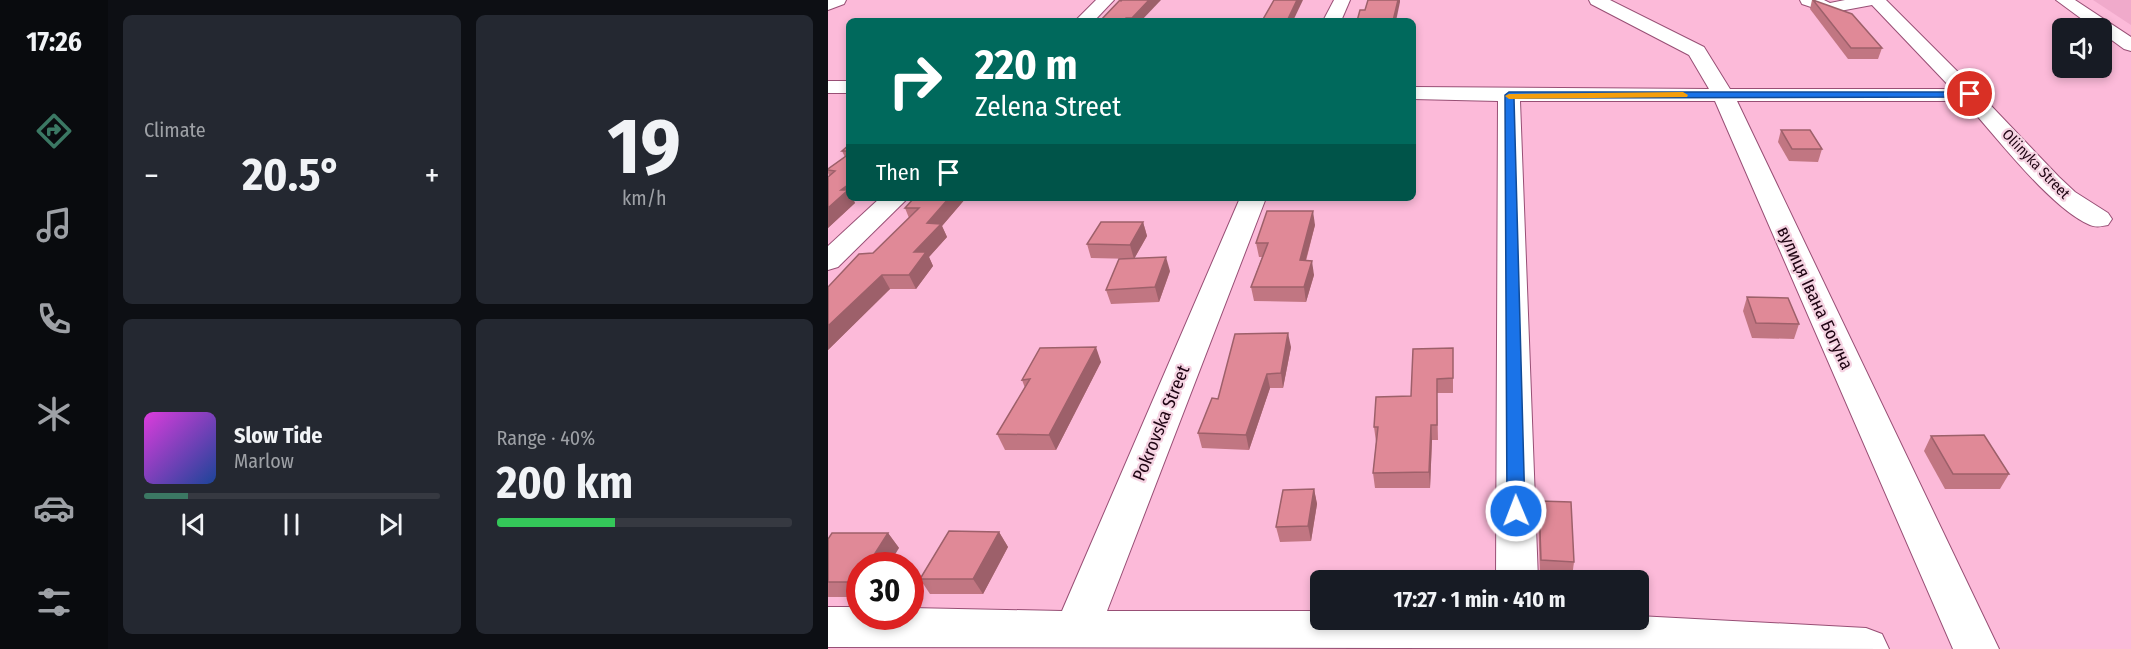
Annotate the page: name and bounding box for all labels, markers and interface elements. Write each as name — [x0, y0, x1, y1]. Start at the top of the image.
map controls — [2052, 18, 2112, 78]
button: sound — [2052, 18, 2112, 78]
text: 17:26 — [26, 26, 82, 58]
text: 220 m — [975, 40, 1078, 90]
icon: right — [876, 42, 954, 120]
pin — [1944, 68, 1995, 119]
icon: arrive — [1953, 77, 1986, 110]
text: Zelena Street — [975, 91, 1121, 123]
text: 19 — [608, 100, 681, 194]
icon: directions — [33, 110, 75, 152]
text: Climate — [144, 118, 206, 142]
street label: Oliinyka Street — [1998, 125, 2074, 203]
text: 20.5° — [242, 148, 341, 202]
text: − — [144, 156, 159, 196]
text: + — [424, 156, 439, 196]
icon: arrive — [932, 156, 965, 189]
text: Then — [876, 159, 920, 186]
text: km/h — [622, 186, 667, 210]
icon: music — [33, 204, 75, 246]
street label: вулиця Івана Богуна — [1772, 223, 1858, 373]
icon: phone — [33, 298, 75, 340]
street label: Pokrovska Street — [1128, 362, 1194, 484]
icon: climate — [33, 393, 75, 435]
text: Slow Tide — [234, 422, 322, 449]
text: Range · 40% — [497, 426, 595, 450]
text: Marlow — [234, 449, 294, 473]
text: 200 km — [497, 456, 633, 510]
position arrow — [1484, 479, 1548, 543]
icon: car — [33, 487, 75, 529]
icon: previous — [177, 508, 210, 541]
icon: pause — [275, 508, 308, 541]
icon: next — [374, 508, 407, 541]
speed limit sign: 30 — [846, 552, 924, 630]
icon: filters — [33, 581, 75, 623]
text: 17:27 · 1 min · 410 m — [1394, 586, 1565, 613]

